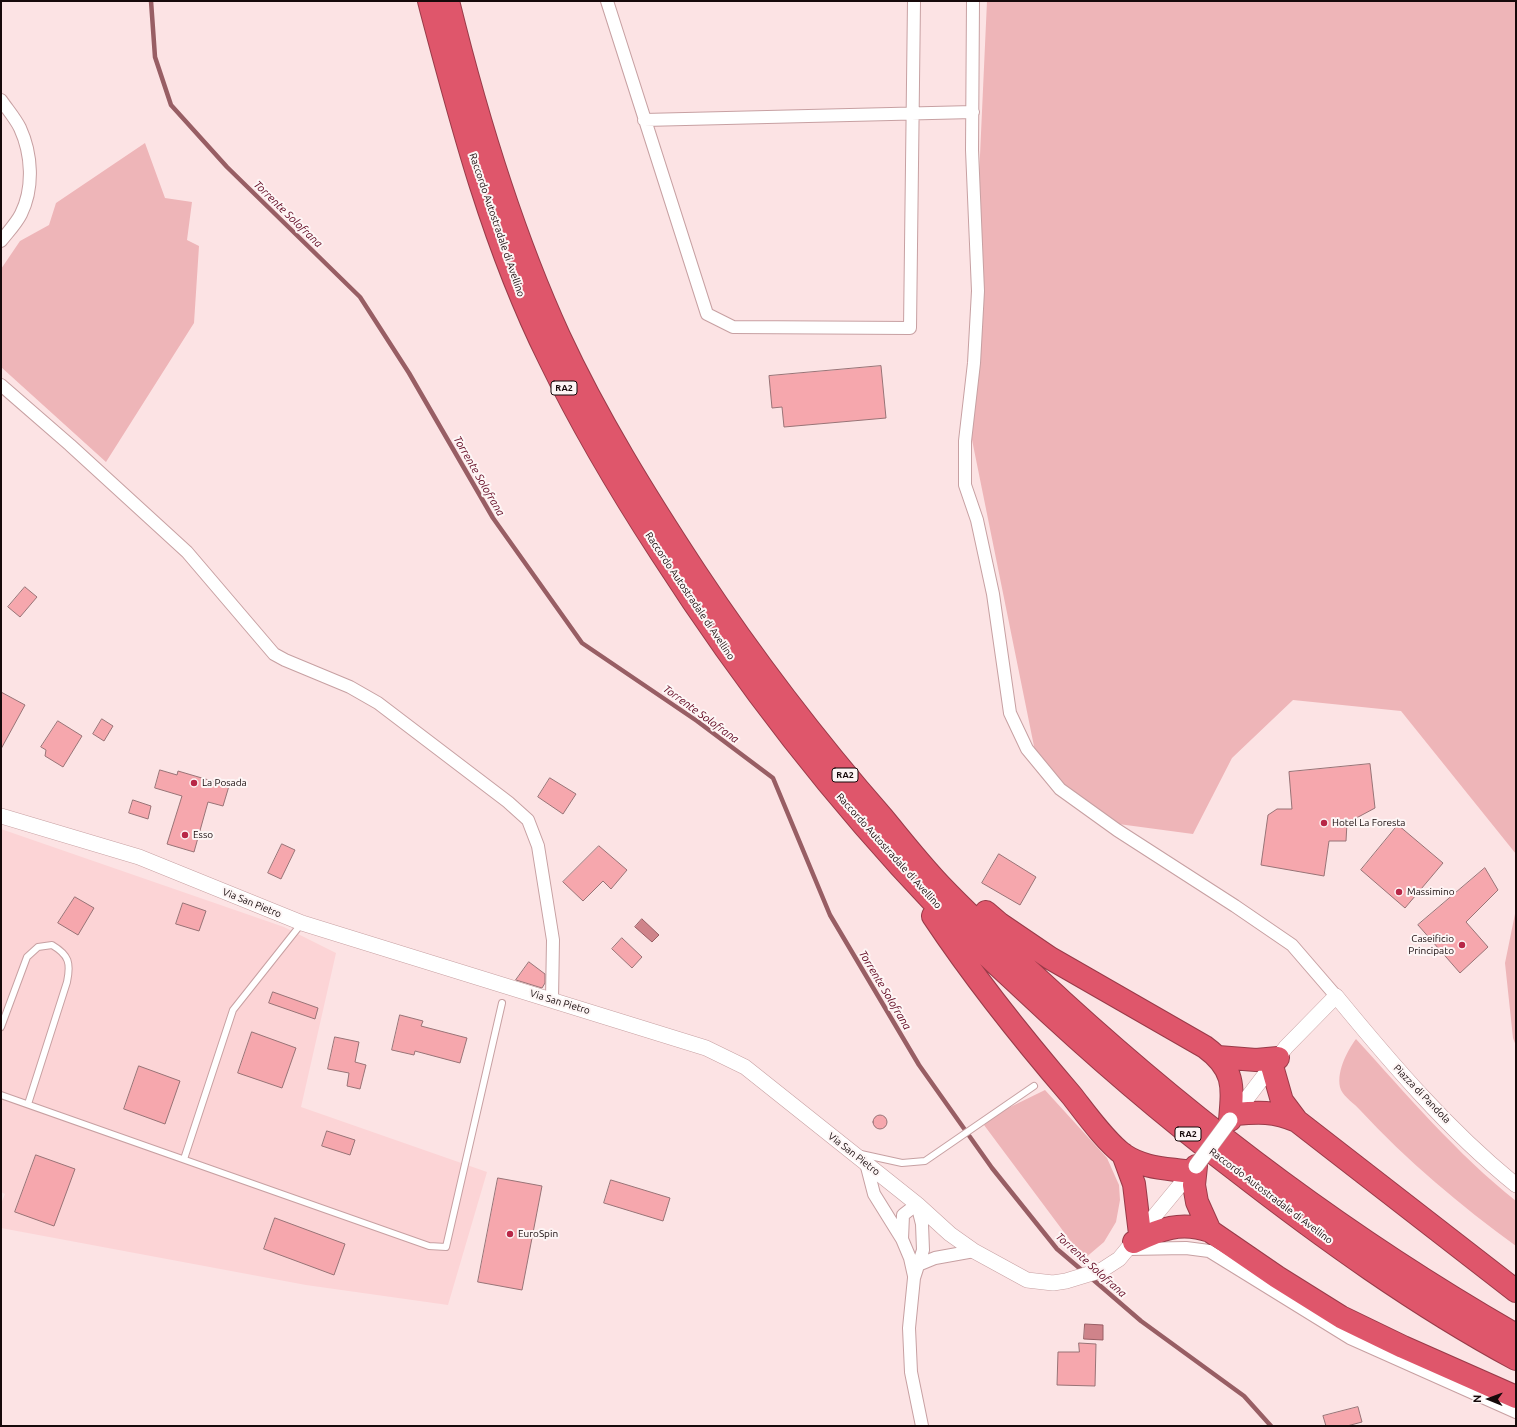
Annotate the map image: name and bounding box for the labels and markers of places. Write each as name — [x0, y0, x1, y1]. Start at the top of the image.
place label: La Posada — [202, 777, 247, 789]
marker: La Posada — [189, 778, 199, 788]
place label: Hotel La Foresta — [1332, 817, 1405, 829]
marker: Hotel La Foresta — [1319, 818, 1329, 828]
place label: Esso — [193, 829, 213, 841]
marker: Esso — [180, 830, 190, 840]
place label: Massimino — [1407, 886, 1455, 898]
marker: Massimino — [1394, 887, 1404, 897]
place label: Caseificio Principato — [1408, 933, 1454, 956]
marker: Caseificio Principato — [1457, 940, 1467, 950]
place label: EuroSpin — [518, 1228, 558, 1240]
marker: EuroSpin — [505, 1229, 515, 1239]

